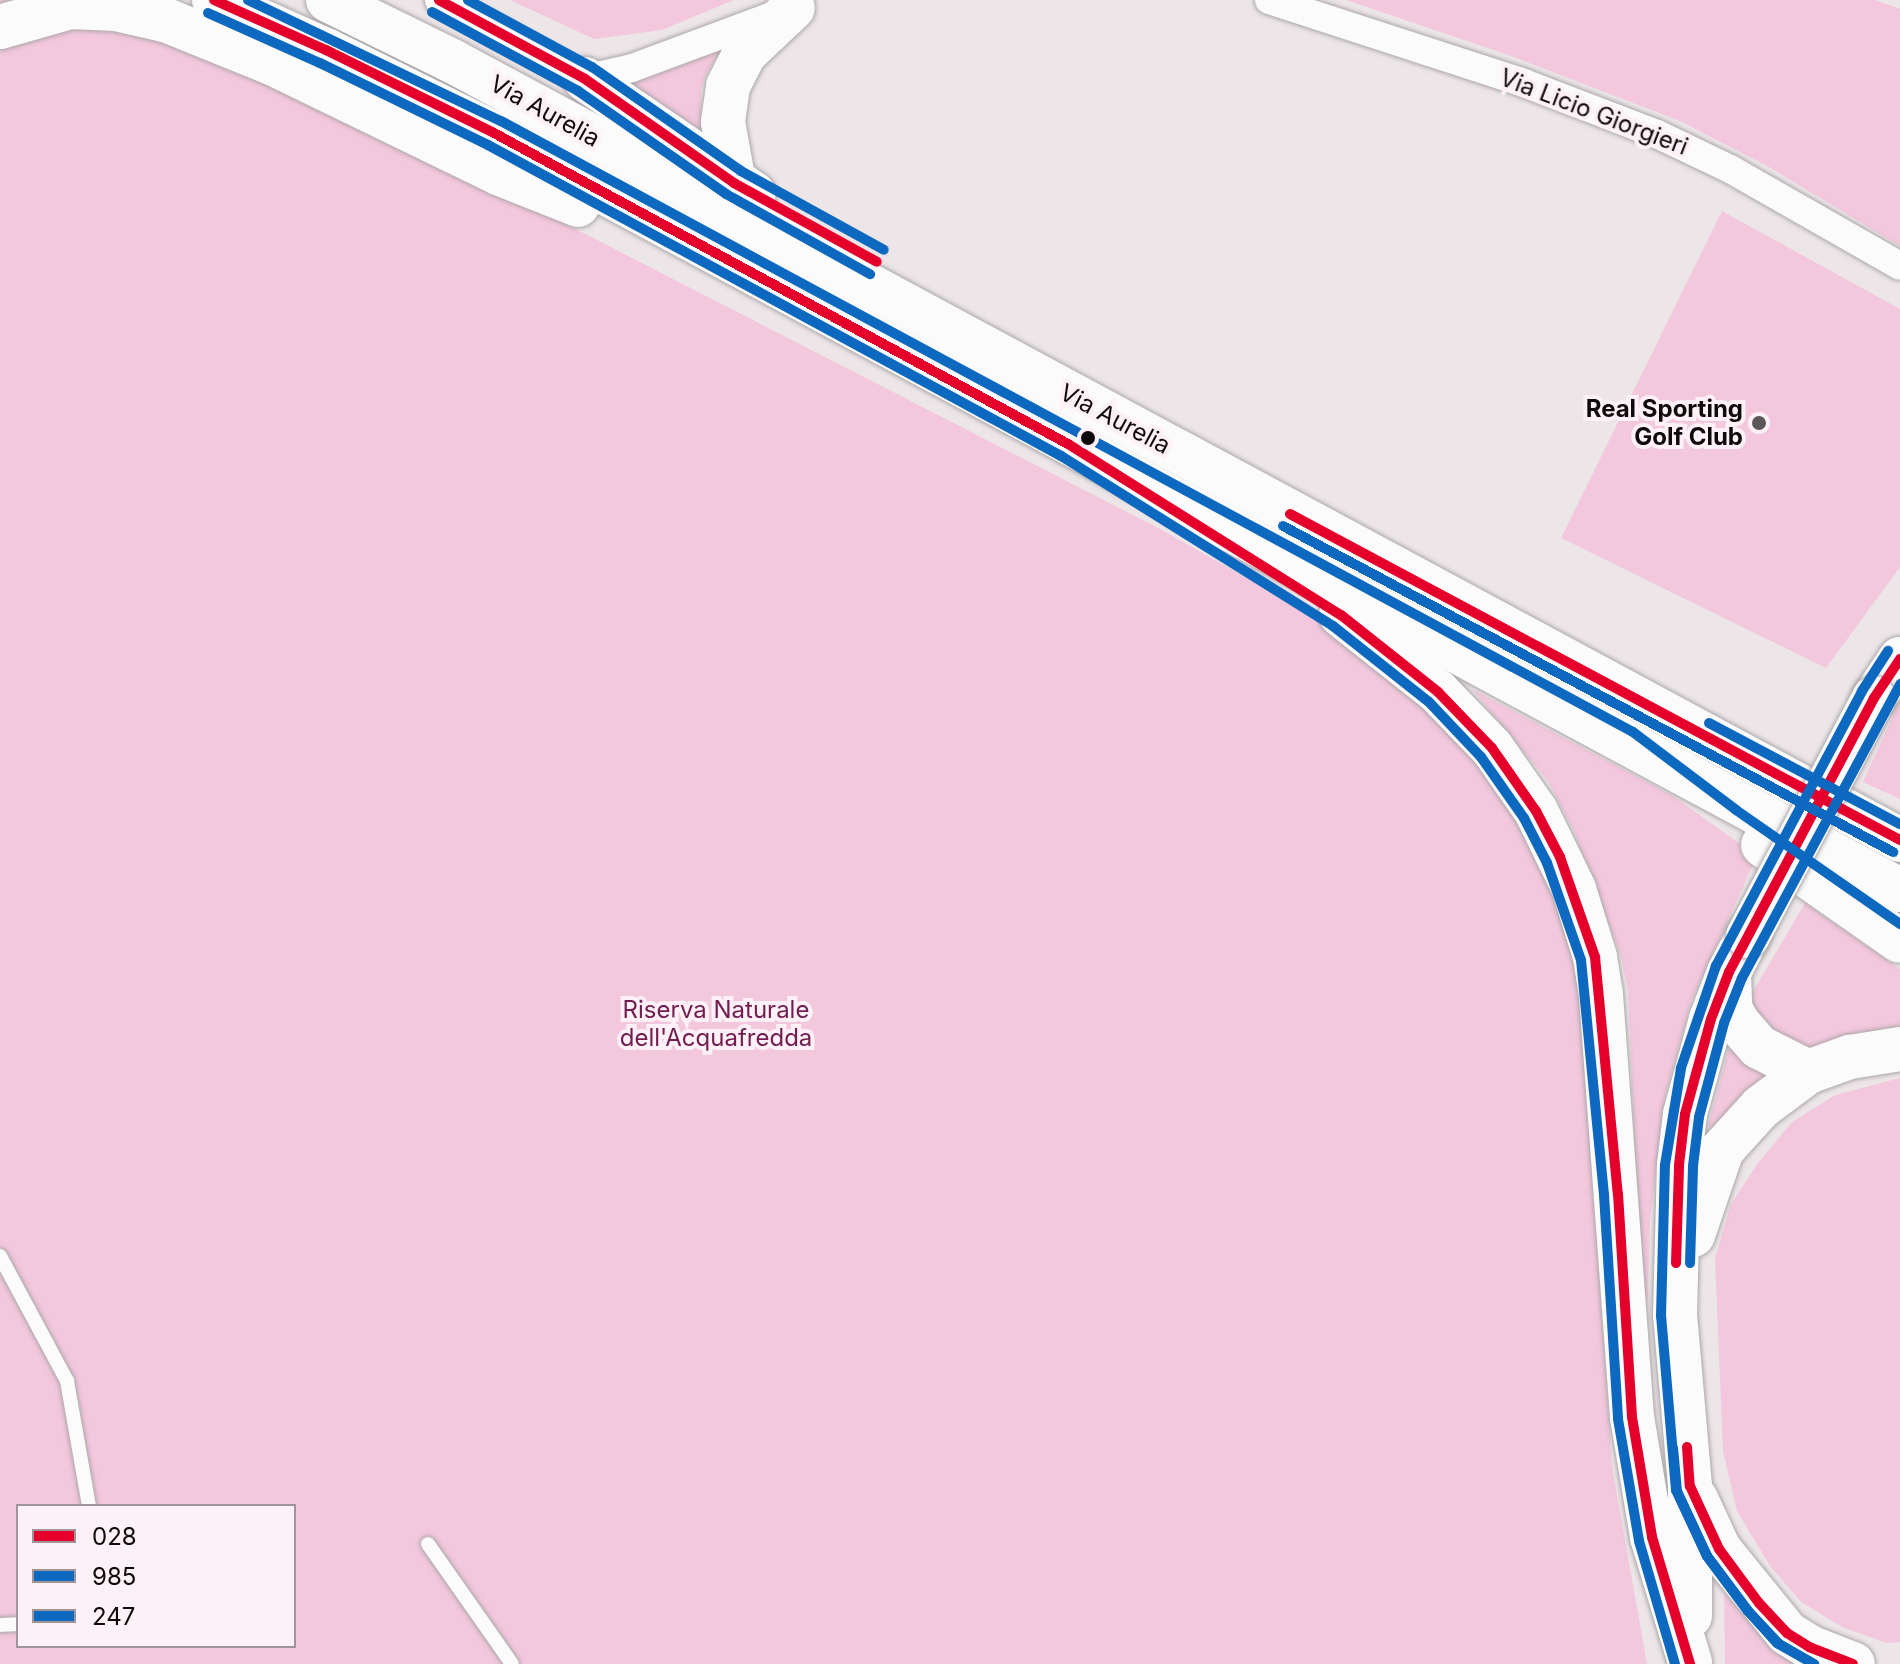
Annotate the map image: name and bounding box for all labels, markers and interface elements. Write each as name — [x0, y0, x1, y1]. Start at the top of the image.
street label: Via Licio Giorgieri — [1496, 63, 1692, 161]
street label: Via Aurelia — [485, 69, 605, 153]
street label: Via Aurelia — [1055, 378, 1175, 460]
place label: Real Sporting Golf Club — [1586, 395, 1743, 451]
marker: Real Sporting Golf Club — [1750, 414, 1768, 432]
unlabelled marker — [1080, 430, 1096, 446]
park label: Riserva Naturale dell'Acquafredda — [620, 996, 812, 1052]
legend — [16, 1504, 296, 1648]
text: 028 — [92, 1522, 137, 1551]
text: 985 — [92, 1562, 136, 1591]
text: 247 — [92, 1602, 135, 1631]

